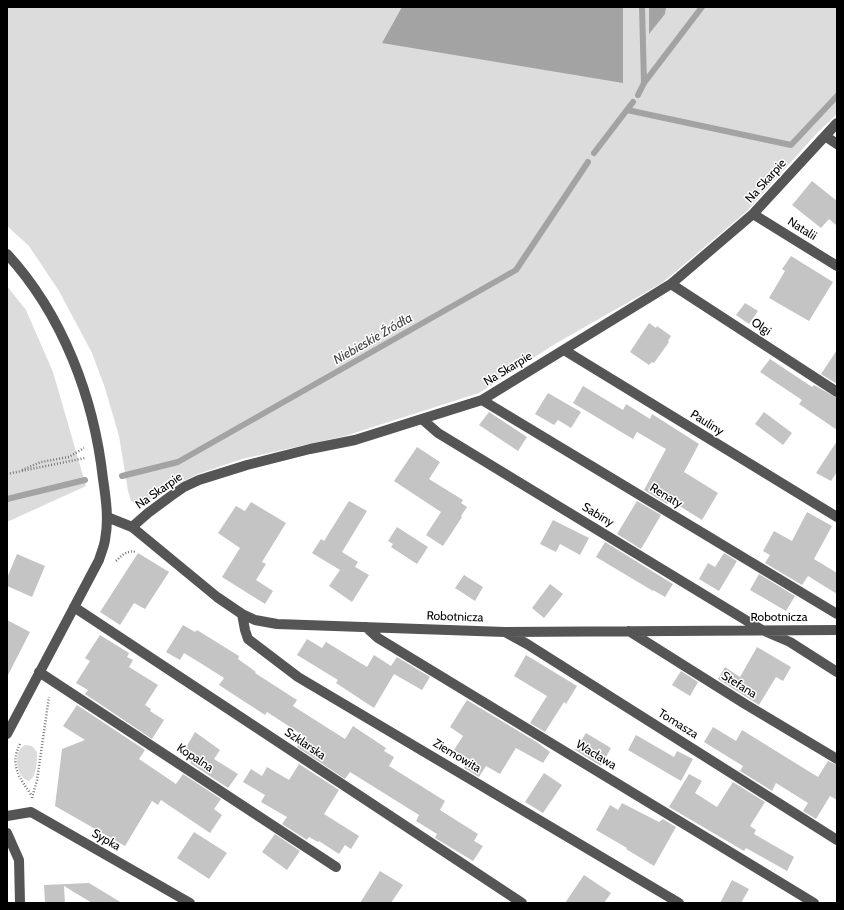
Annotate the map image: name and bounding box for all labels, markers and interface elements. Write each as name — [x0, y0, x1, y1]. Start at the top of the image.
street label: Na Skarpie — [743, 156, 789, 206]
street label: Natalii — [785, 214, 819, 244]
water label: Niebieskie Źródła — [331, 310, 415, 368]
street label: Olgi — [748, 315, 774, 339]
street label: Na Skarpie — [481, 349, 535, 389]
street label: Pauliny — [688, 407, 726, 439]
street label: Na Skarpie — [133, 470, 185, 512]
street label: Renaty — [647, 481, 685, 511]
street label: Sabiny — [579, 500, 617, 530]
street label: Robotnicza — [426, 609, 484, 625]
street label: Robotnicza — [751, 610, 807, 624]
street label: Stefana — [719, 669, 759, 701]
street label: Tomasza — [655, 706, 701, 742]
street label: Szklarska — [282, 725, 328, 763]
street label: Ziemowita — [430, 736, 484, 776]
street label: Wacława — [573, 737, 619, 773]
street label: Kopalna — [174, 741, 216, 775]
street label: Sypka — [89, 826, 123, 854]

